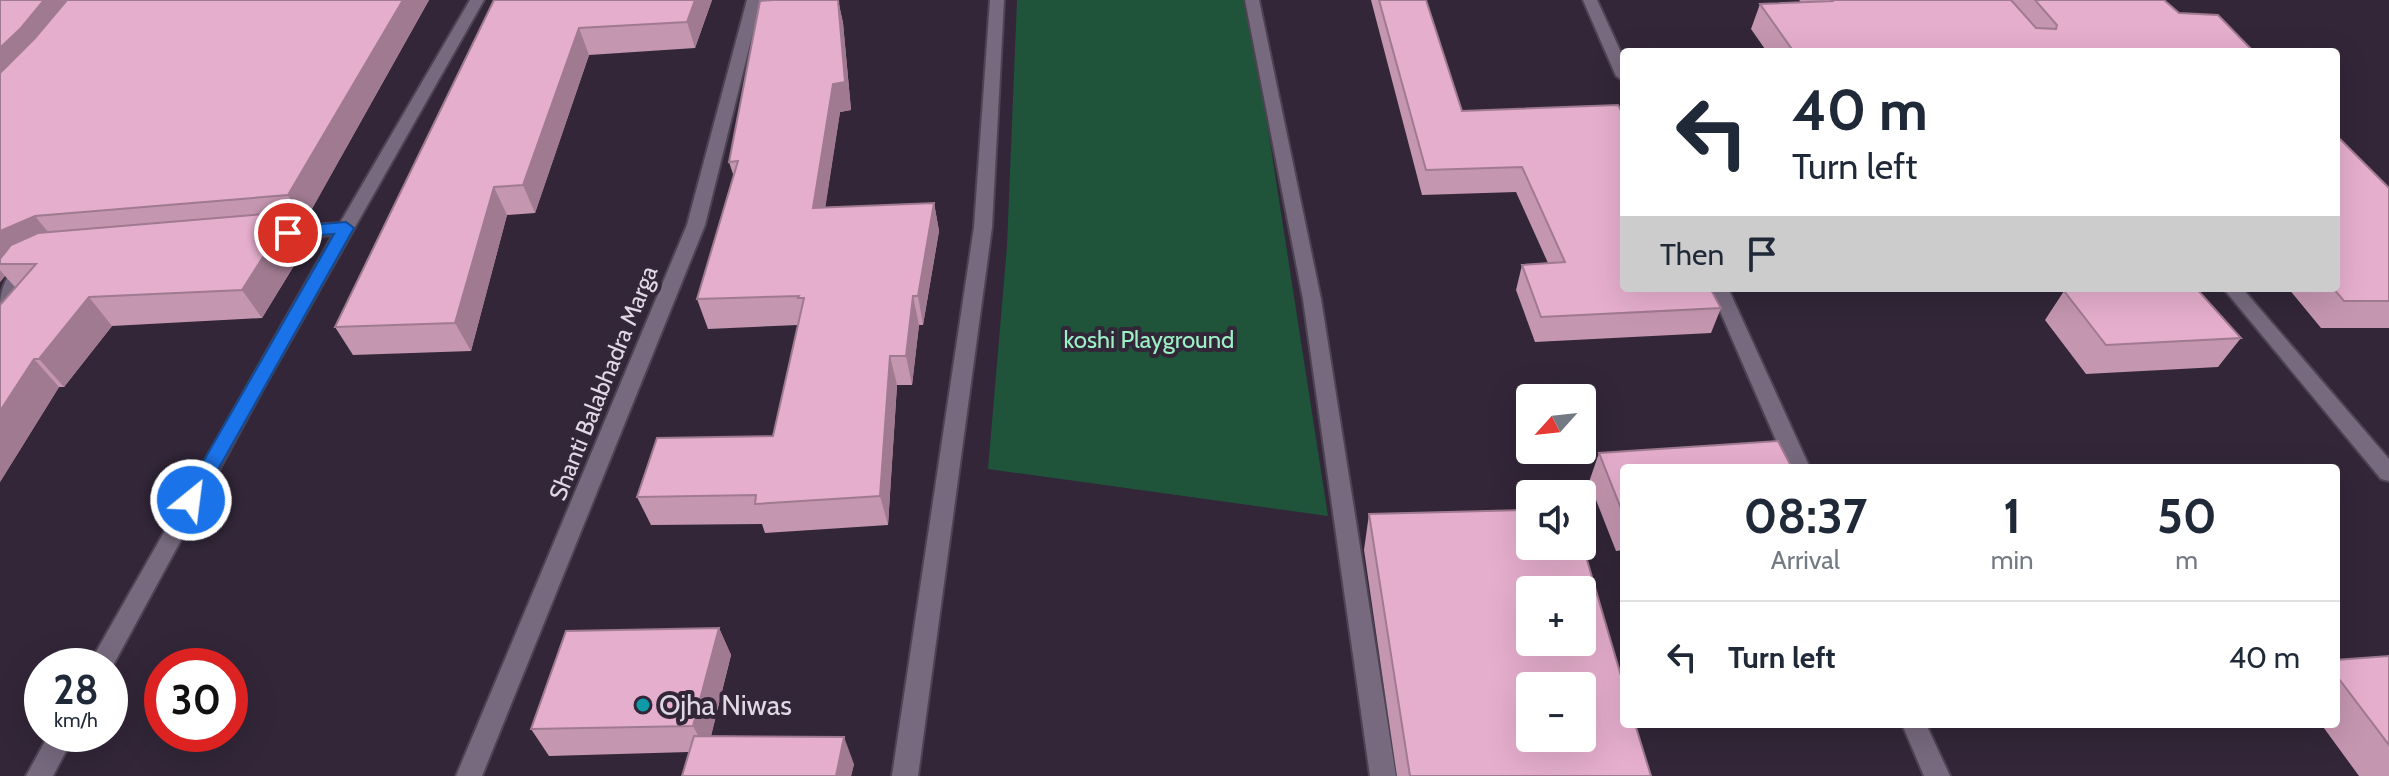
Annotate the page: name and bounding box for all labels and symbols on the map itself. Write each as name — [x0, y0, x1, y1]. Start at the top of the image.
pin — [254, 199, 322, 267]
street label: Shanti Balabhadra Marga — [543, 261, 664, 505]
park label: koshi Playground — [1064, 325, 1234, 354]
north arrow — [1516, 384, 1596, 464]
position arrow — [149, 458, 233, 542]
speed limit sign: 30 — [144, 648, 248, 752]
place label: Ojha Niwas — [659, 688, 792, 722]
marker: Ojha Niwas — [634, 696, 652, 714]

